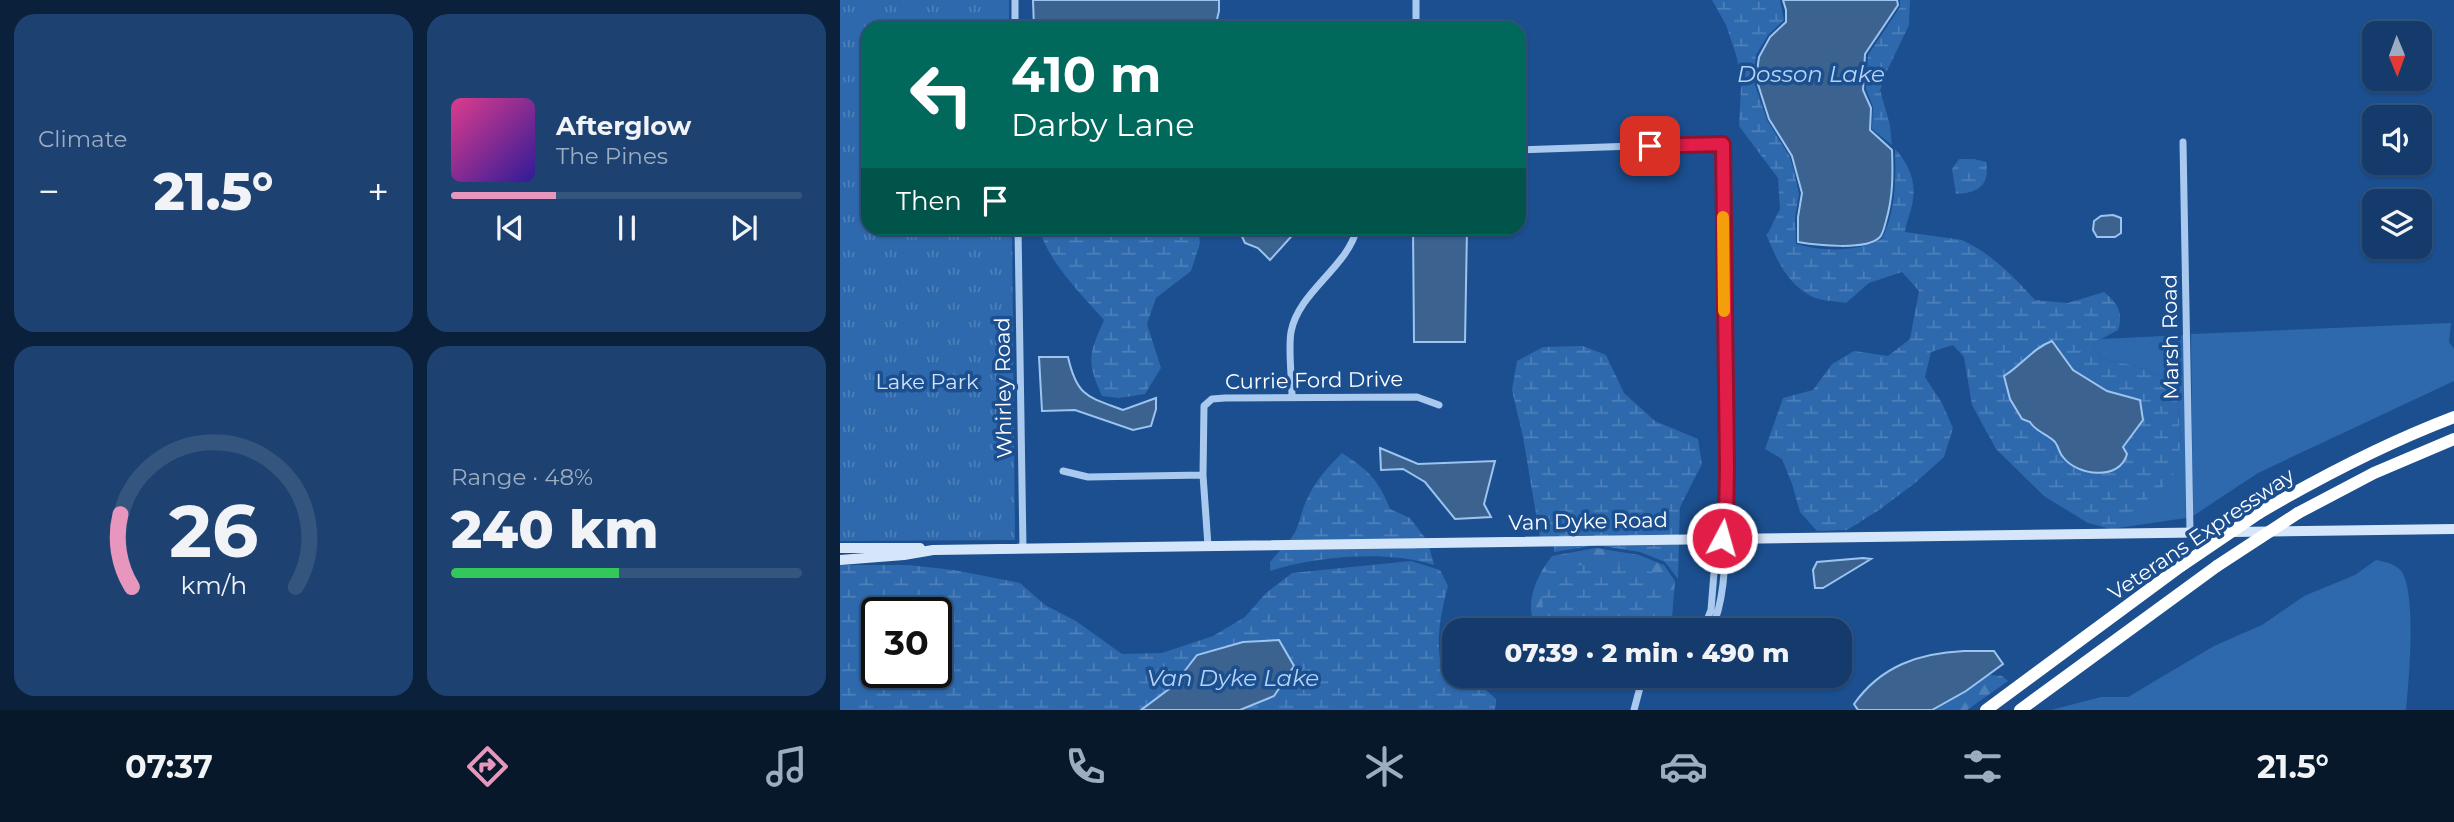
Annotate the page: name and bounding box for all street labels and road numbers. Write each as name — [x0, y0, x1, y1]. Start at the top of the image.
street label: Marsh Road — [2156, 274, 2184, 400]
street label: Whirley Road — [989, 317, 1017, 459]
street label: Currie Ford Drive — [1225, 366, 1403, 394]
street label: Veterans Expressway — [2103, 462, 2299, 605]
street label: Van Dyke Road — [1508, 507, 1668, 535]

